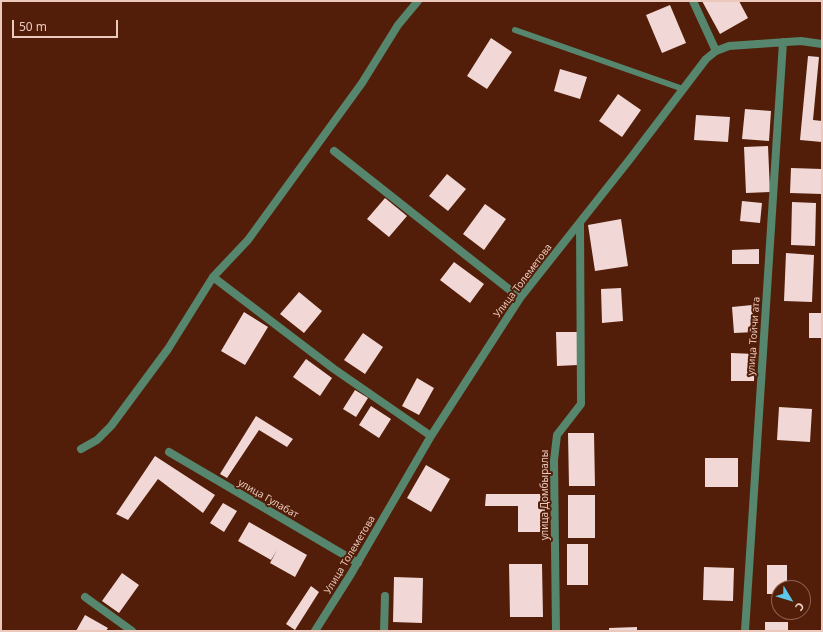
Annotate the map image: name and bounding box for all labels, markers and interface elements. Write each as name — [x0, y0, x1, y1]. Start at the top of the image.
scale bar — [14, 12, 120, 38]
text: 50 m — [19, 18, 47, 35]
street label: Улица Толеметова — [491, 242, 555, 320]
street label: улица Тойчи ата — [745, 296, 763, 376]
street label: улица Домбыралы — [539, 450, 551, 540]
street label: улица Гулабат — [236, 477, 300, 521]
street label: Улица Толеметова — [322, 514, 378, 596]
north arrow — [771, 580, 811, 620]
text: С — [792, 600, 808, 614]

